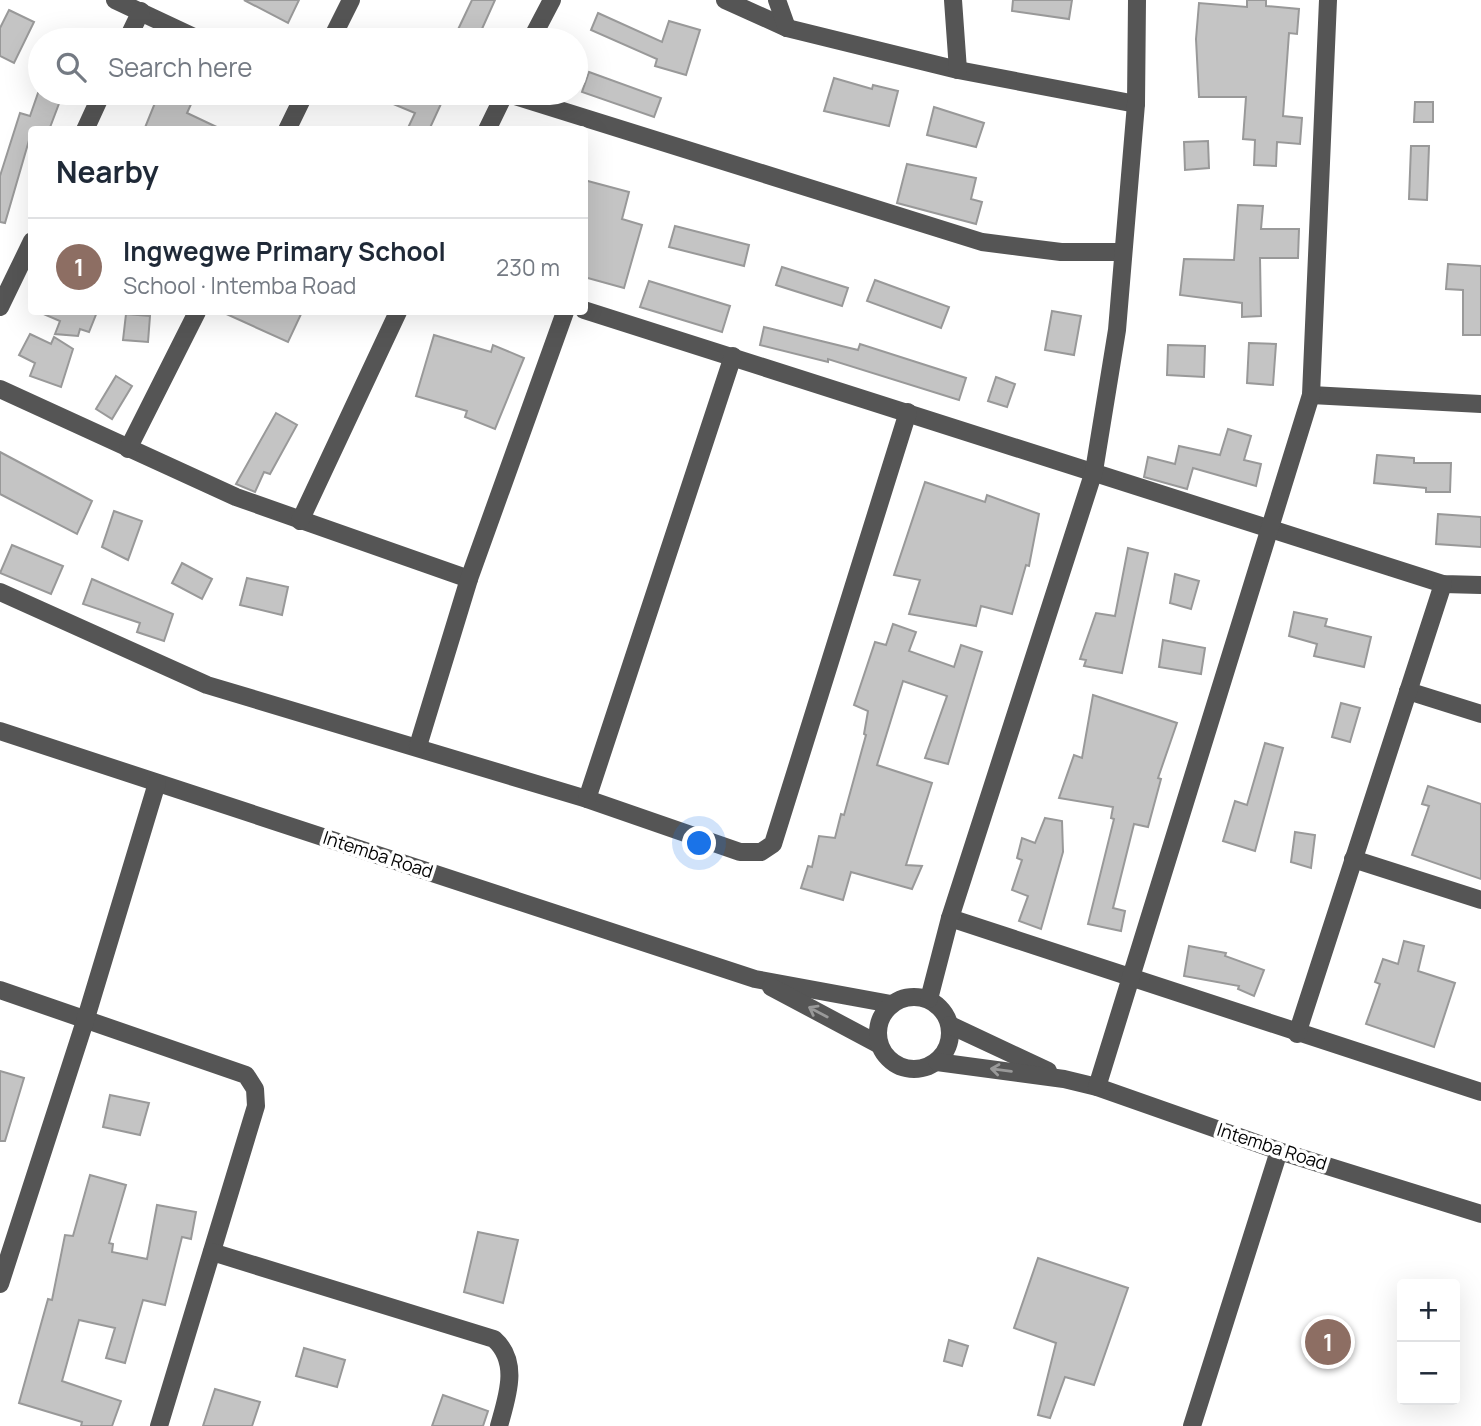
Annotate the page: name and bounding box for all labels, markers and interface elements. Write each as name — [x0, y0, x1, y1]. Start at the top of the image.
search box — [28, 28, 588, 105]
icon: search — [52, 48, 90, 86]
text: Search here — [108, 49, 253, 85]
text: Nearby — [56, 151, 159, 192]
text: Ingwegwe Primary School — [123, 233, 446, 269]
text: 1 — [74, 251, 84, 283]
text: 230 m — [496, 251, 560, 283]
text: School · Intemba Road — [123, 269, 356, 301]
street label: Intemba Road — [320, 825, 436, 883]
your location — [682, 826, 716, 860]
one-way arrow — [808, 1005, 829, 1019]
one-way arrow — [990, 1064, 1012, 1077]
street label: Intemba Road — [1214, 1117, 1330, 1175]
map controls — [1397, 1279, 1460, 1405]
button: + — [1397, 1279, 1460, 1342]
pin: 1 — [1305, 1316, 1351, 1368]
button: − — [1397, 1342, 1460, 1405]

